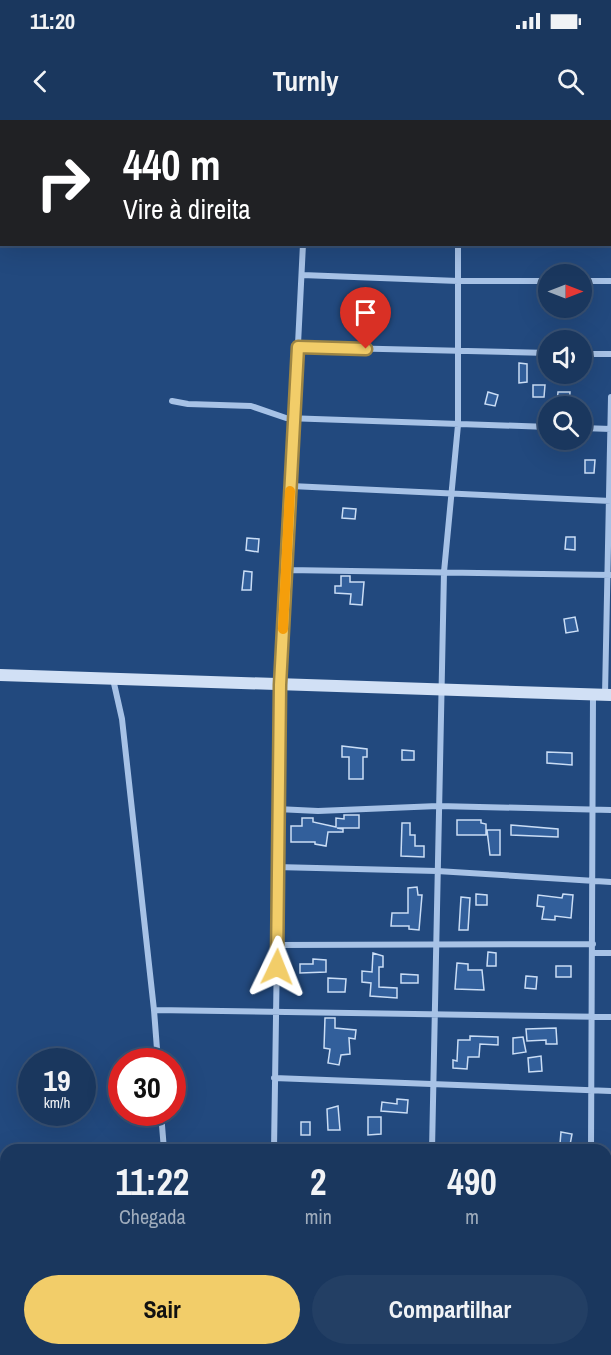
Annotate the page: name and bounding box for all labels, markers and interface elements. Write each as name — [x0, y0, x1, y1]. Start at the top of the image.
text: 11:20 — [30, 6, 75, 36]
text: Turnly — [272, 63, 339, 99]
icon: back — [24, 65, 57, 98]
icon: search — [554, 65, 587, 98]
text: 440 m — [123, 137, 221, 193]
icon: right — [24, 144, 102, 222]
text: Vire à direita — [123, 191, 251, 227]
north arrow — [538, 264, 592, 318]
map controls — [538, 264, 592, 450]
pin — [340, 287, 391, 349]
icon: arrive — [349, 296, 382, 329]
button: sound — [538, 330, 592, 384]
button: search — [538, 396, 592, 450]
position arrow — [245, 935, 309, 999]
speed limit sign: 30 — [108, 1048, 186, 1126]
text: 19 — [43, 1060, 71, 1100]
text: km/h — [44, 1092, 70, 1113]
text: 11:22 — [115, 1158, 189, 1206]
text: 2 — [310, 1158, 327, 1206]
text: 490 — [447, 1158, 497, 1206]
text: Chegada — [119, 1203, 186, 1230]
text: min — [305, 1203, 332, 1230]
text: m — [465, 1203, 479, 1230]
button: Sair — [24, 1275, 300, 1344]
button: Compartilhar — [312, 1275, 588, 1344]

